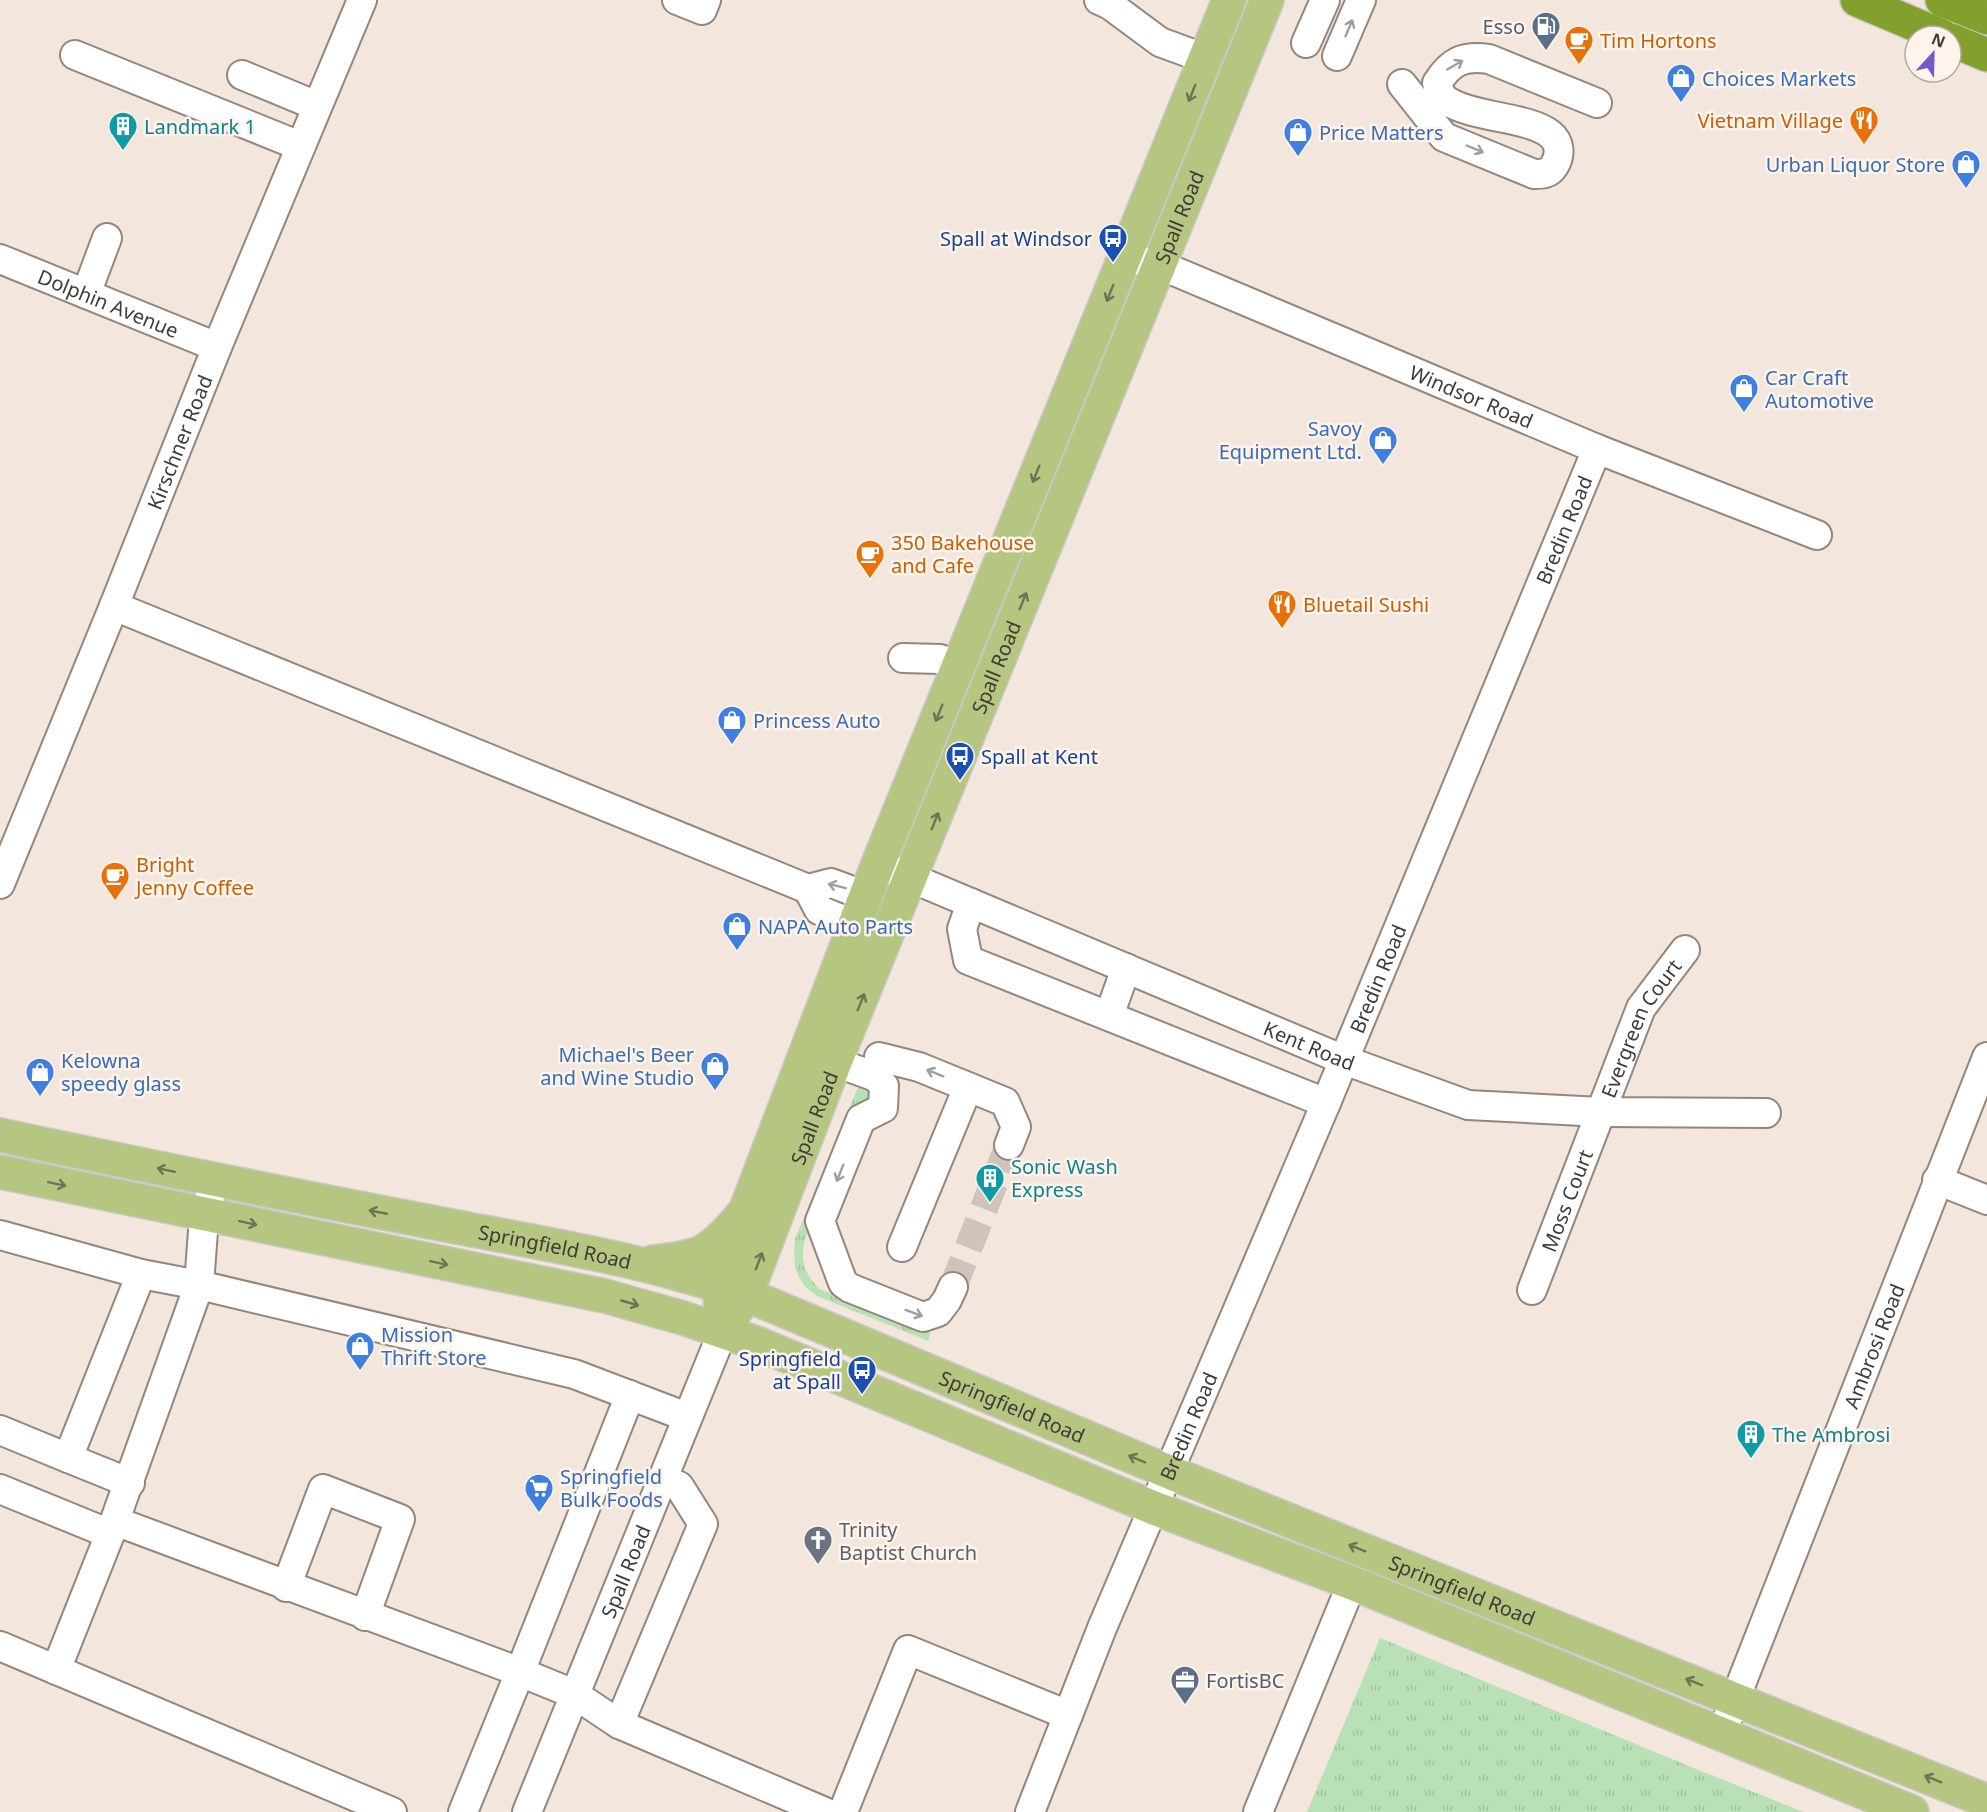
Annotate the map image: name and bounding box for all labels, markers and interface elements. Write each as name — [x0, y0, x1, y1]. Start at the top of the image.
fuel station icon: Esso — [1530, 10, 1562, 52]
place label: Esso — [1483, 13, 1525, 40]
one-way arrow — [1344, 20, 1356, 38]
cafe icon: Tim Hortons — [1563, 24, 1595, 66]
north arrow — [1903, 24, 1963, 84]
place label: Tim Hortons — [1600, 27, 1717, 54]
text: N — [1928, 27, 1949, 53]
one-way arrow — [1446, 59, 1463, 72]
shop icon: Choices Markets — [1665, 62, 1697, 104]
place label: Choices Markets — [1702, 65, 1856, 92]
one-way arrow — [1186, 84, 1197, 102]
restaurant icon: Vietnam Village — [1848, 104, 1880, 146]
place label: Vietnam Village — [1698, 107, 1843, 134]
building icon: Landmark 1 — [107, 110, 139, 152]
place label: Landmark 1 — [144, 113, 256, 140]
shop icon: Price Matters — [1282, 116, 1314, 158]
place label: Price Matters — [1319, 119, 1444, 146]
one-way arrow — [1465, 144, 1483, 155]
shop icon: Urban Liquor Store — [1950, 148, 1982, 190]
place label: Urban Liquor Store — [1766, 151, 1945, 178]
street label: Spall Road — [1148, 166, 1210, 267]
bus stop icon: Spall at Windsor — [1097, 222, 1129, 264]
place label: Spall at Windsor — [940, 225, 1092, 252]
street label: Dolphin Avenue — [34, 262, 183, 344]
one-way arrow — [1104, 284, 1115, 302]
street label: Windsor Road — [1406, 358, 1538, 434]
place label: Car Craft Automotive — [1765, 364, 1874, 414]
street label: Kirschner Road — [140, 371, 218, 513]
shop icon: Car Craft Automotive — [1728, 372, 1760, 414]
place label: Savoy Equipment Ltd. — [1219, 415, 1363, 465]
shop icon: Savoy Equipment Ltd. — [1367, 424, 1399, 466]
one-way arrow — [1030, 464, 1041, 483]
street label: Bredin Road — [1529, 471, 1598, 588]
place label: 350 Bakehouse and Cafe — [891, 529, 1034, 579]
cafe icon: 350 Bakehouse and Cafe — [854, 538, 886, 580]
restaurant icon: Bluetail Sushi — [1266, 588, 1298, 630]
place label: Bluetail Sushi — [1303, 591, 1429, 618]
one-way arrow — [1019, 593, 1030, 611]
street label: Spall Road — [965, 617, 1027, 718]
one-way arrow — [933, 703, 944, 721]
shop icon: Princess Auto — [716, 704, 748, 746]
place label: Princess Auto — [753, 707, 881, 734]
bus stop icon: Spall at Kent — [944, 740, 976, 782]
place label: Spall at Kent — [981, 743, 1098, 770]
one-way arrow — [930, 812, 941, 831]
place label: Bright Jenny Coffee — [134, 851, 254, 901]
cafe icon: Bright Jenny Coffee — [99, 860, 131, 902]
one-way arrow — [828, 880, 847, 892]
shop icon: NAPA Auto Parts — [721, 910, 753, 952]
place label: NAPA Auto Parts — [758, 913, 913, 940]
street label: Bredin Road — [1343, 920, 1412, 1037]
street label: Evergreen Court — [1594, 953, 1687, 1102]
one-way arrow — [856, 993, 867, 1011]
street label: Kent Road — [1260, 1014, 1359, 1076]
place label: Michael's Beer and Wine Studio — [540, 1041, 694, 1091]
place label: Kelowna speedy glass — [61, 1047, 181, 1097]
shop icon: Michael's Beer and Wine Studio — [699, 1050, 731, 1092]
shop icon: Kelowna speedy glass — [24, 1056, 56, 1098]
street label: Spall Road — [784, 1067, 844, 1168]
one-way arrow — [926, 1067, 945, 1078]
street label: Moss Court — [1535, 1146, 1599, 1255]
place label: Sonic Wash Express — [1011, 1153, 1118, 1203]
building icon: Sonic Wash Express — [974, 1162, 1006, 1204]
one-way arrow — [157, 1164, 176, 1175]
one-way arrow — [833, 1164, 844, 1182]
one-way arrow — [47, 1179, 67, 1190]
one-way arrow — [369, 1206, 388, 1217]
one-way arrow — [238, 1218, 257, 1230]
street label: Springfield Road — [476, 1218, 634, 1275]
one-way arrow — [754, 1253, 765, 1271]
one-way arrow — [430, 1257, 449, 1269]
street label: Ambrosi Road — [1837, 1280, 1910, 1412]
one-way arrow — [620, 1298, 639, 1310]
one-way arrow — [905, 1308, 924, 1319]
place label: Mission Thrift Store — [381, 1321, 487, 1371]
shop icon: Mission Thrift Store — [344, 1330, 376, 1372]
place label: Springfield at Spall — [739, 1345, 841, 1395]
bus stop icon: Springfield at Spall — [846, 1354, 878, 1396]
street label: Springfield Road — [935, 1364, 1089, 1449]
street label: Bredin Road — [1153, 1368, 1223, 1485]
building icon: The Ambrosi — [1735, 1418, 1767, 1460]
place label: The Ambrosi — [1772, 1421, 1890, 1448]
one-way arrow — [1128, 1453, 1147, 1464]
place label: Springfield Bulk Foods — [560, 1463, 663, 1513]
supermarket icon: Springfield Bulk Foods — [523, 1472, 555, 1514]
place label: Trinity Baptist Church — [839, 1516, 977, 1566]
street label: Spall Road — [594, 1521, 656, 1622]
church icon: Trinity Baptist Church — [802, 1524, 834, 1566]
one-way arrow — [1348, 1542, 1366, 1553]
street label: Springfield Road — [1385, 1548, 1539, 1631]
office icon: FortisBC — [1169, 1664, 1201, 1706]
place label: FortisBC — [1206, 1667, 1285, 1694]
one-way arrow — [1685, 1676, 1703, 1687]
one-way arrow — [1924, 1773, 1943, 1784]

